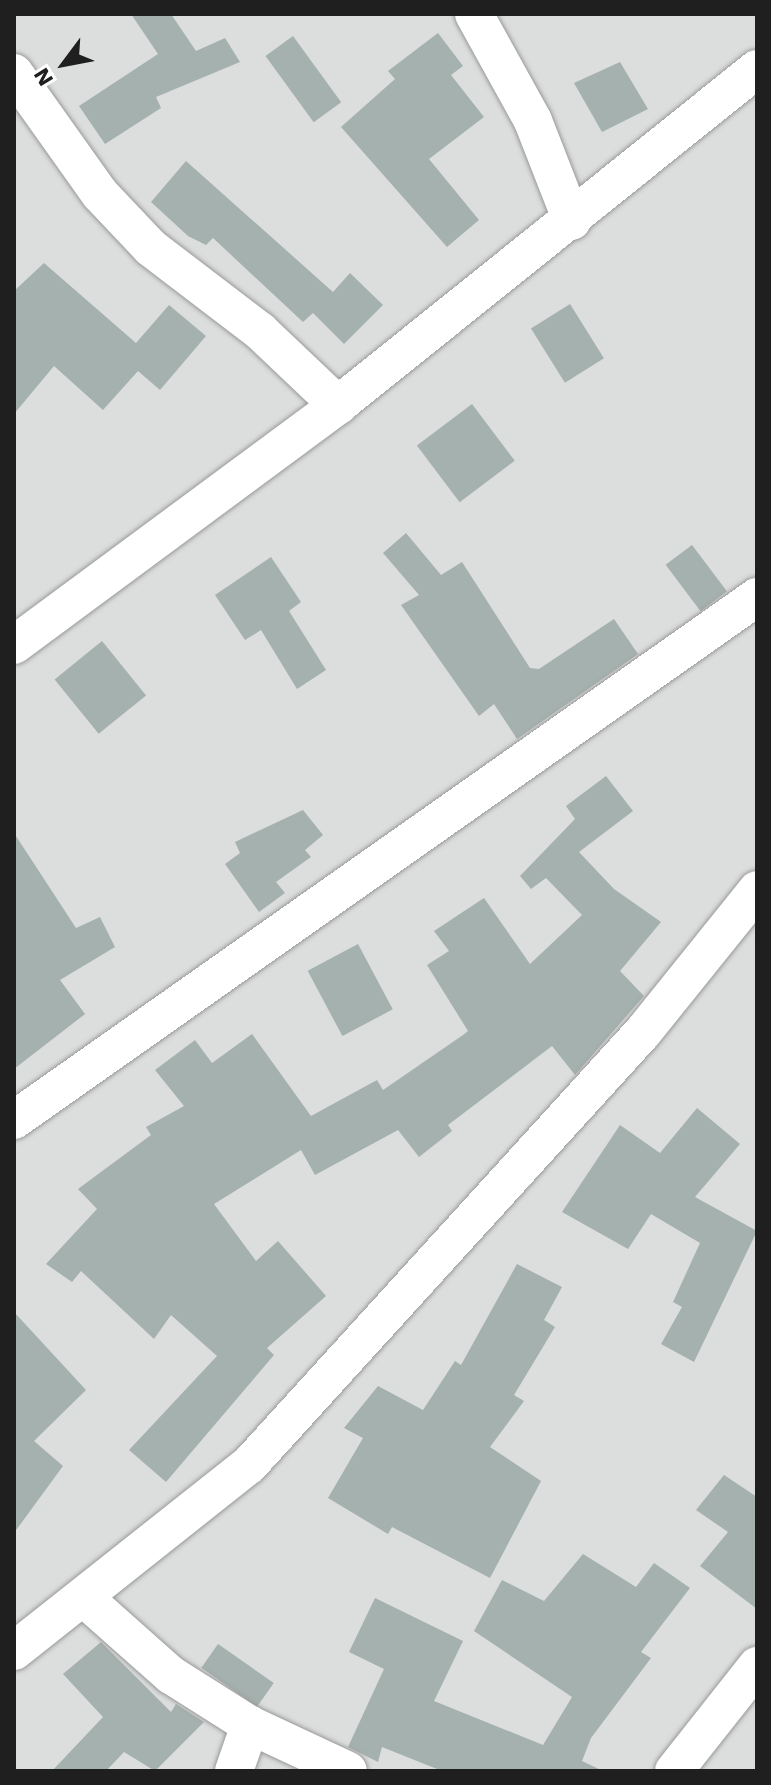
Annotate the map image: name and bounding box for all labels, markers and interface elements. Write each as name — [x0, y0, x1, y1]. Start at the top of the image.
north arrow — [24, 24, 104, 104]
text: N — [28, 63, 58, 91]

